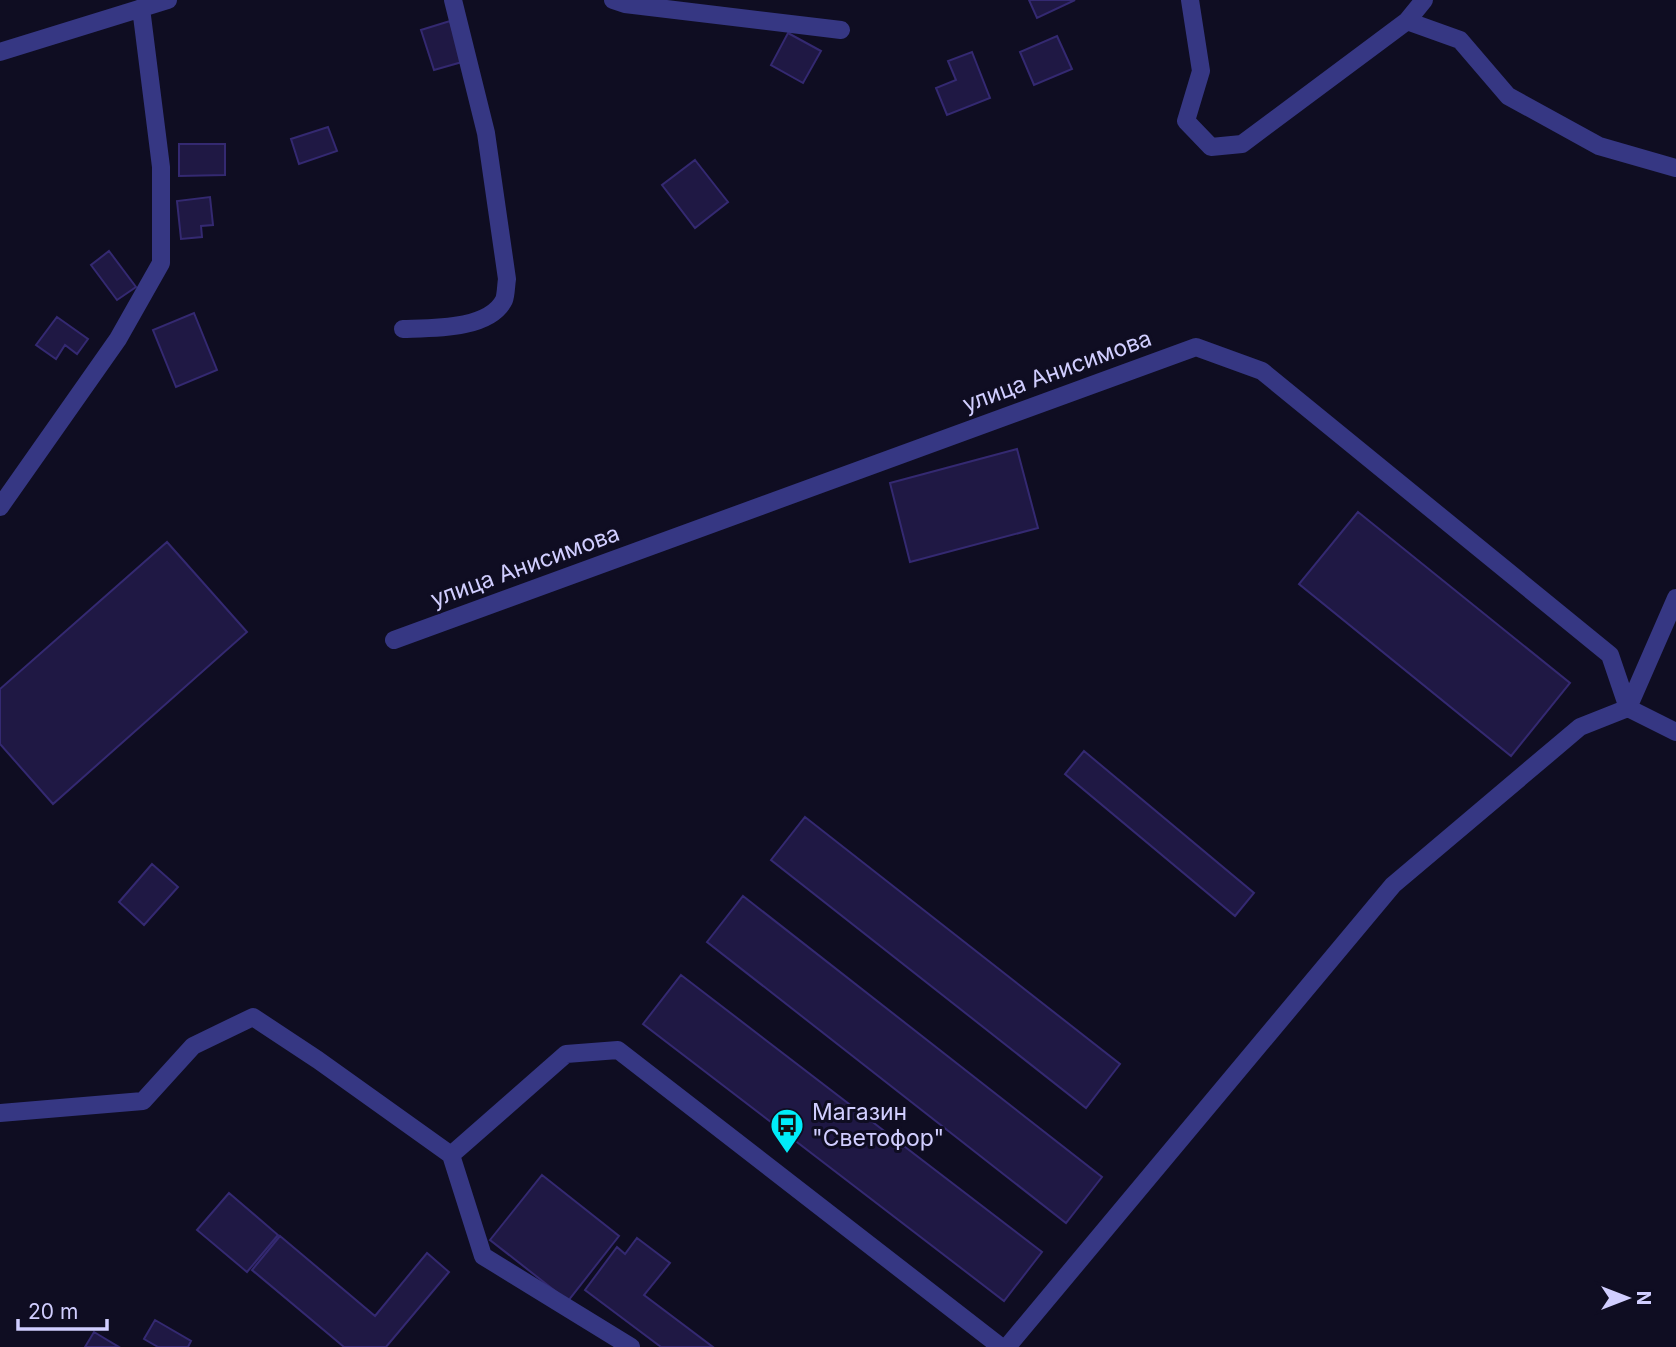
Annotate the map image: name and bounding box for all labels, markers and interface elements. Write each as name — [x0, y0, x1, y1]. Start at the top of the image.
street label: улица Анисимова — [959, 324, 1155, 418]
street label: улица Анисимова — [427, 519, 623, 613]
place label: Магазин "Светофор" — [812, 1098, 944, 1152]
bus stop icon: Магазин "Светофор" — [768, 1106, 806, 1155]
north arrow — [1592, 1263, 1662, 1333]
scale bar — [18, 1288, 107, 1332]
text: N — [1632, 1291, 1655, 1305]
text: 20 m — [28, 1299, 78, 1324]

